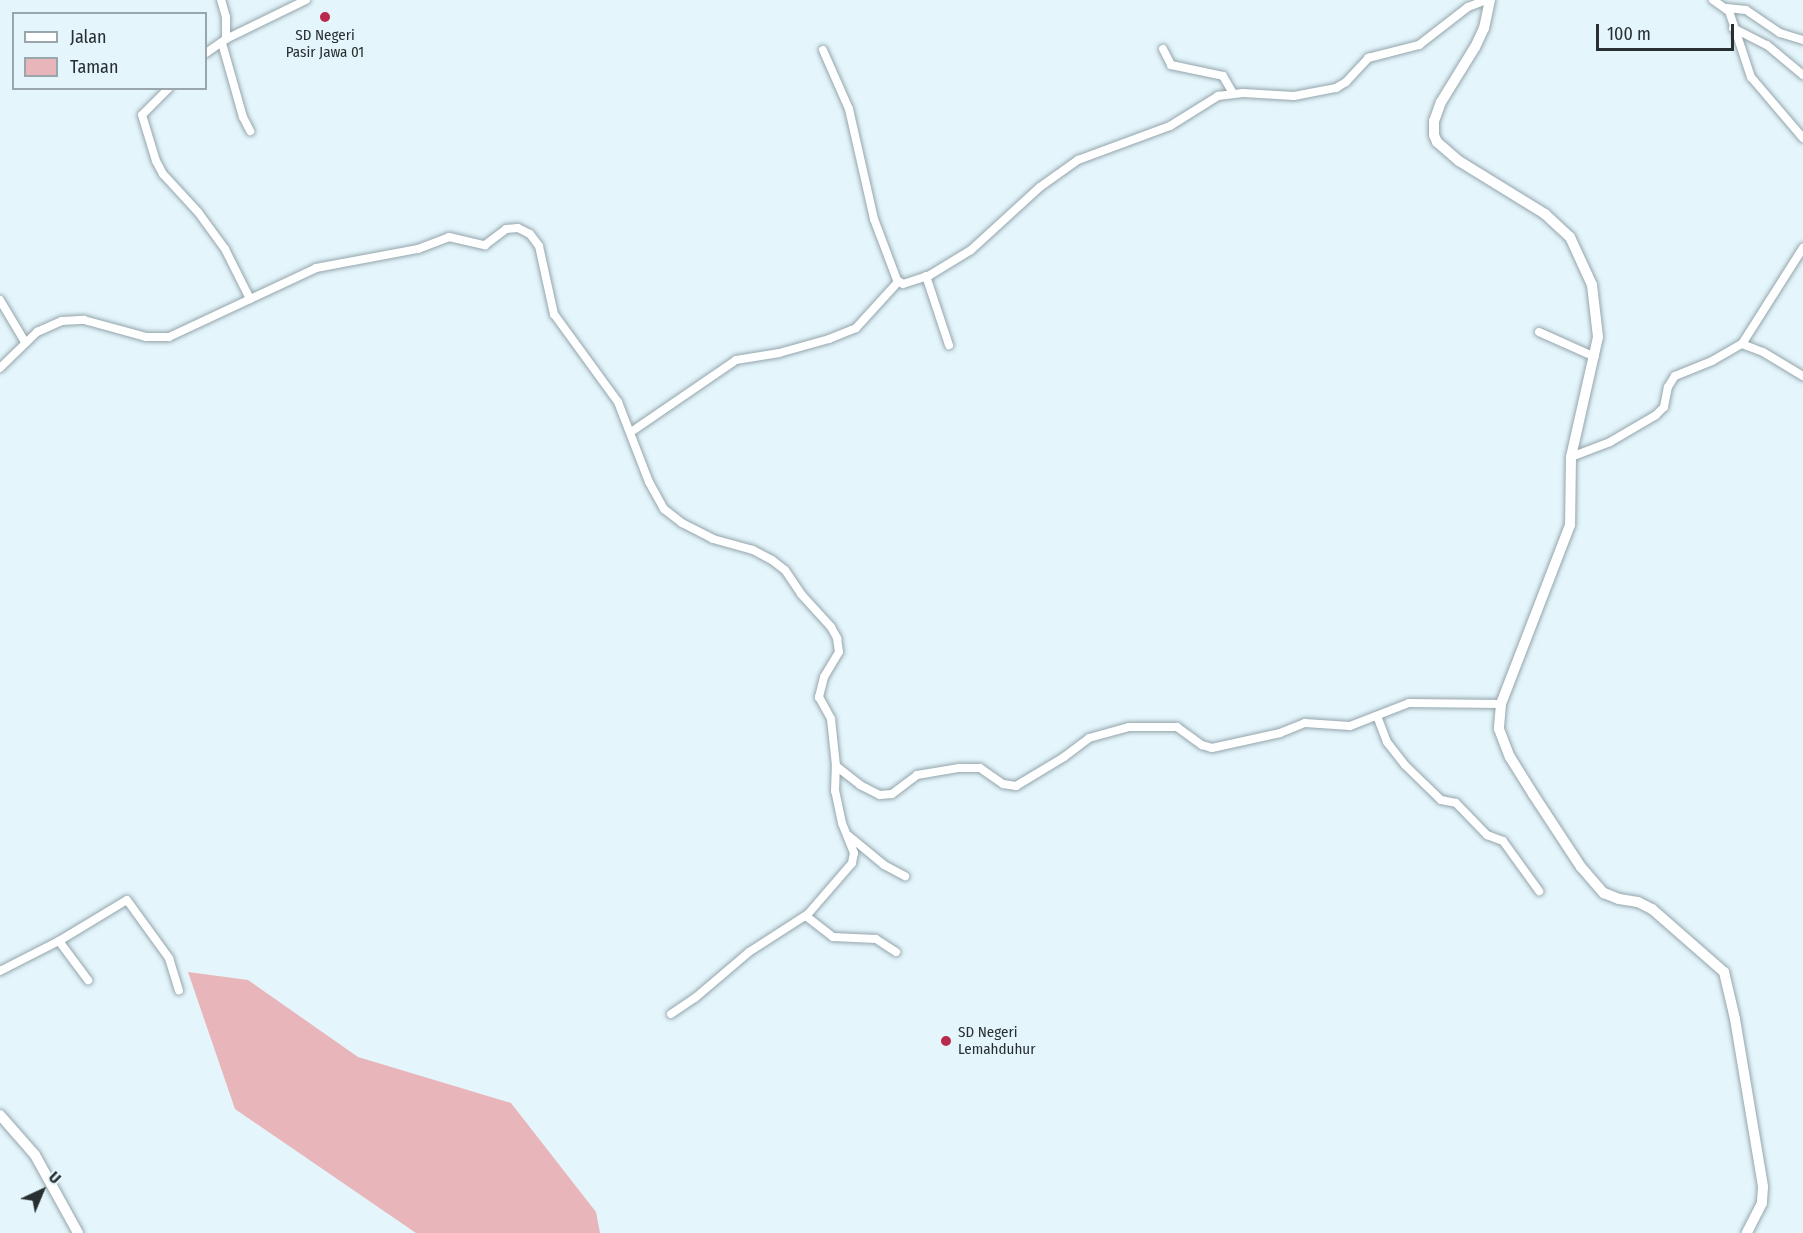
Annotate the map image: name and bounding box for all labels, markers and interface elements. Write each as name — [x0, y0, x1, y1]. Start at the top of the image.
marker: SD Negeri Pasir Jawa 01 — [318, 10, 332, 24]
legend — [12, 12, 207, 90]
scale bar — [1599, 12, 1737, 50]
text: 100 m — [1607, 23, 1651, 45]
text: Jalan — [70, 26, 107, 48]
place label: SD Negeri Pasir Jawa 01 — [286, 26, 364, 61]
text: Taman — [70, 56, 118, 78]
place label: SD Negeri Lemahduhur — [958, 1023, 1035, 1058]
marker: SD Negeri Lemahduhur — [939, 1034, 953, 1048]
north arrow — [12, 1161, 72, 1221]
text: U — [45, 1168, 65, 1188]

